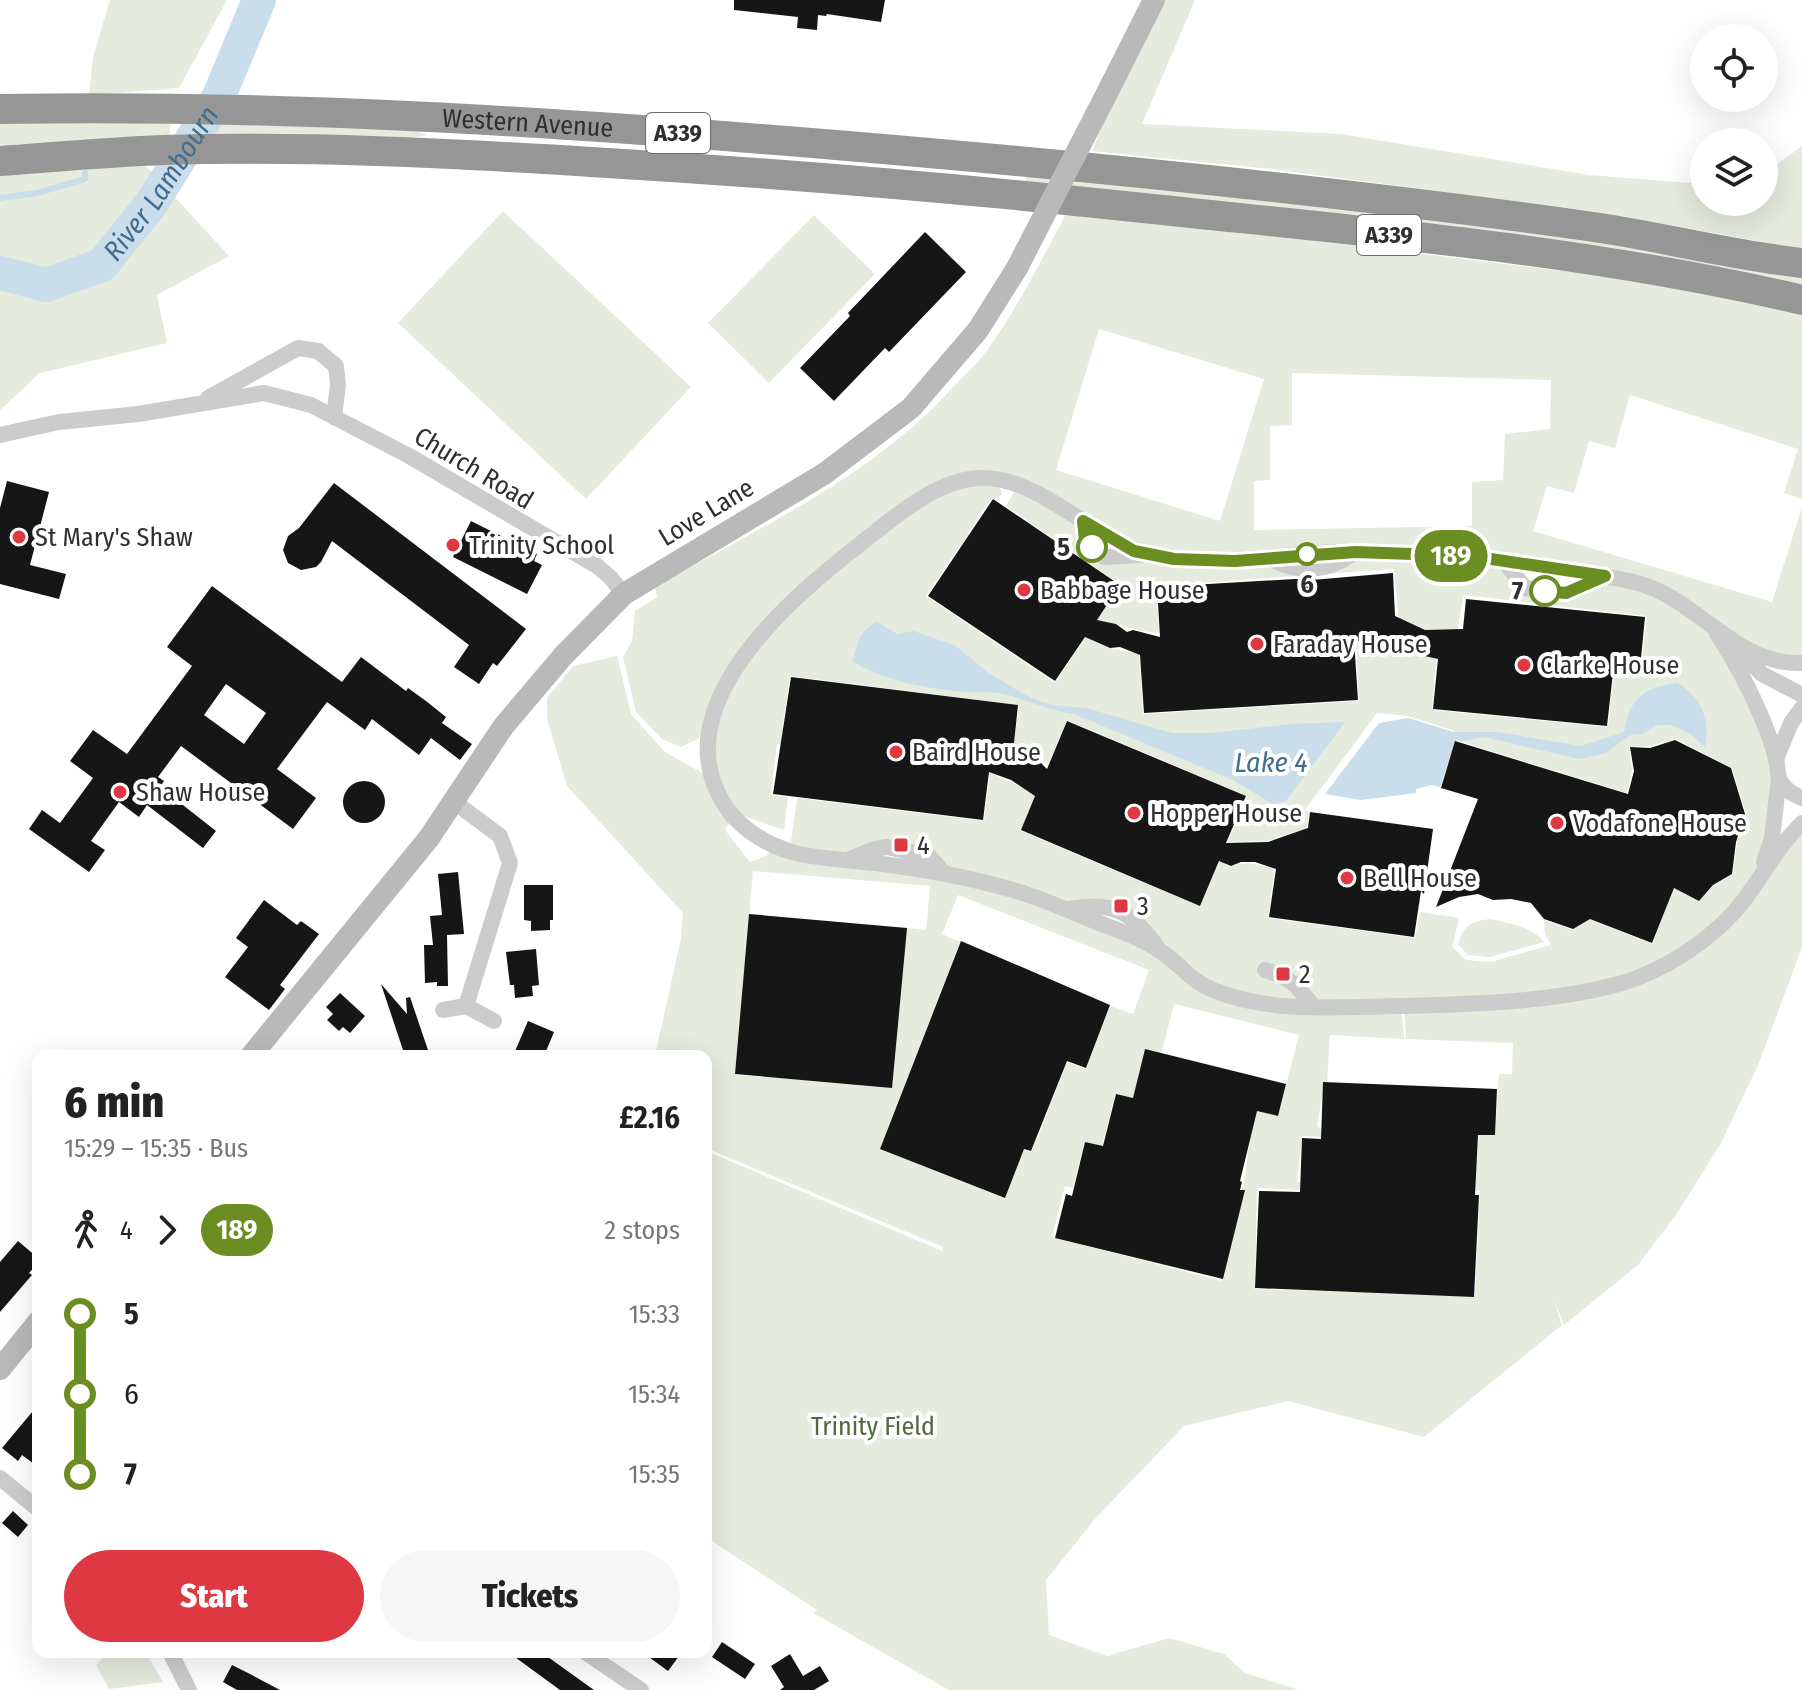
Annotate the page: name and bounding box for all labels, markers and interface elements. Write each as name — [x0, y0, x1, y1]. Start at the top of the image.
map controls — [1690, 24, 1778, 216]
button: locate — [1690, 24, 1778, 112]
water label: River Lambourn — [96, 100, 225, 267]
street label: Western Avenue — [441, 103, 614, 144]
road number: A339 — [646, 113, 710, 153]
button: layers — [1690, 128, 1778, 216]
road number: A339 — [1357, 215, 1421, 255]
street label: Church Road — [409, 421, 539, 516]
street label: Love Lane — [653, 472, 759, 553]
place label: St Mary's Shaw — [35, 522, 193, 553]
marker: St Mary's Shaw — [10, 528, 28, 546]
place label: Trinity School — [469, 530, 614, 561]
line badge: 189 — [1405, 530, 1497, 582]
place label: 5 — [1057, 532, 1070, 563]
marker: 5 — [1077, 532, 1107, 562]
marker: Trinity School — [444, 536, 462, 554]
text: 189 — [1431, 539, 1471, 572]
marker: 6 — [1296, 543, 1318, 565]
place label: 6 — [1300, 569, 1314, 600]
place label: Babbage House — [1040, 575, 1205, 606]
place label: 7 — [1512, 576, 1523, 607]
marker: 7 — [1530, 576, 1560, 606]
marker: Babbage House — [1015, 581, 1033, 599]
place label: Faraday House — [1273, 629, 1428, 660]
marker: Faraday House — [1248, 635, 1266, 653]
place label: Clarke House — [1540, 650, 1679, 681]
marker: Clarke House — [1515, 656, 1533, 674]
place label: Baird House — [912, 737, 1041, 768]
marker: Baird House — [887, 743, 905, 761]
water label: Lake 4 — [1234, 746, 1308, 779]
place label: Shaw House — [136, 777, 265, 808]
marker: Shaw House — [111, 783, 129, 801]
place label: Hopper House — [1150, 798, 1302, 829]
marker: Hopper House — [1125, 804, 1143, 822]
place label: Vodafone House — [1573, 808, 1747, 839]
marker: Vodafone House — [1548, 814, 1566, 832]
place label: 4 — [917, 830, 930, 861]
marker: 4 — [892, 836, 910, 854]
place label: Bell House — [1363, 863, 1477, 894]
marker: Bell House — [1338, 869, 1356, 887]
place label: 3 — [1137, 891, 1149, 922]
marker: 3 — [1112, 897, 1130, 915]
place label: 2 — [1299, 959, 1310, 990]
marker: 2 — [1274, 965, 1292, 983]
text: 6 min — [64, 1076, 164, 1129]
text: £2.16 — [619, 1100, 680, 1136]
text: 15:29 – 15:35 · Bus — [64, 1133, 248, 1164]
icon: walk — [64, 1208, 108, 1252]
icon: forward — [145, 1208, 189, 1252]
text: 189 — [217, 1213, 257, 1246]
text: 4 — [120, 1215, 133, 1246]
text: 2 stops — [605, 1215, 680, 1246]
text: 5 — [124, 1296, 139, 1332]
text: 15:33 — [629, 1299, 680, 1330]
text: 6 — [124, 1376, 139, 1412]
text: 15:34 — [628, 1379, 680, 1410]
park label: Trinity Field — [811, 1411, 935, 1442]
text: 7 — [124, 1456, 137, 1492]
text: 15:35 — [629, 1459, 680, 1490]
button: Start — [64, 1550, 364, 1642]
button: Tickets — [380, 1550, 680, 1642]

